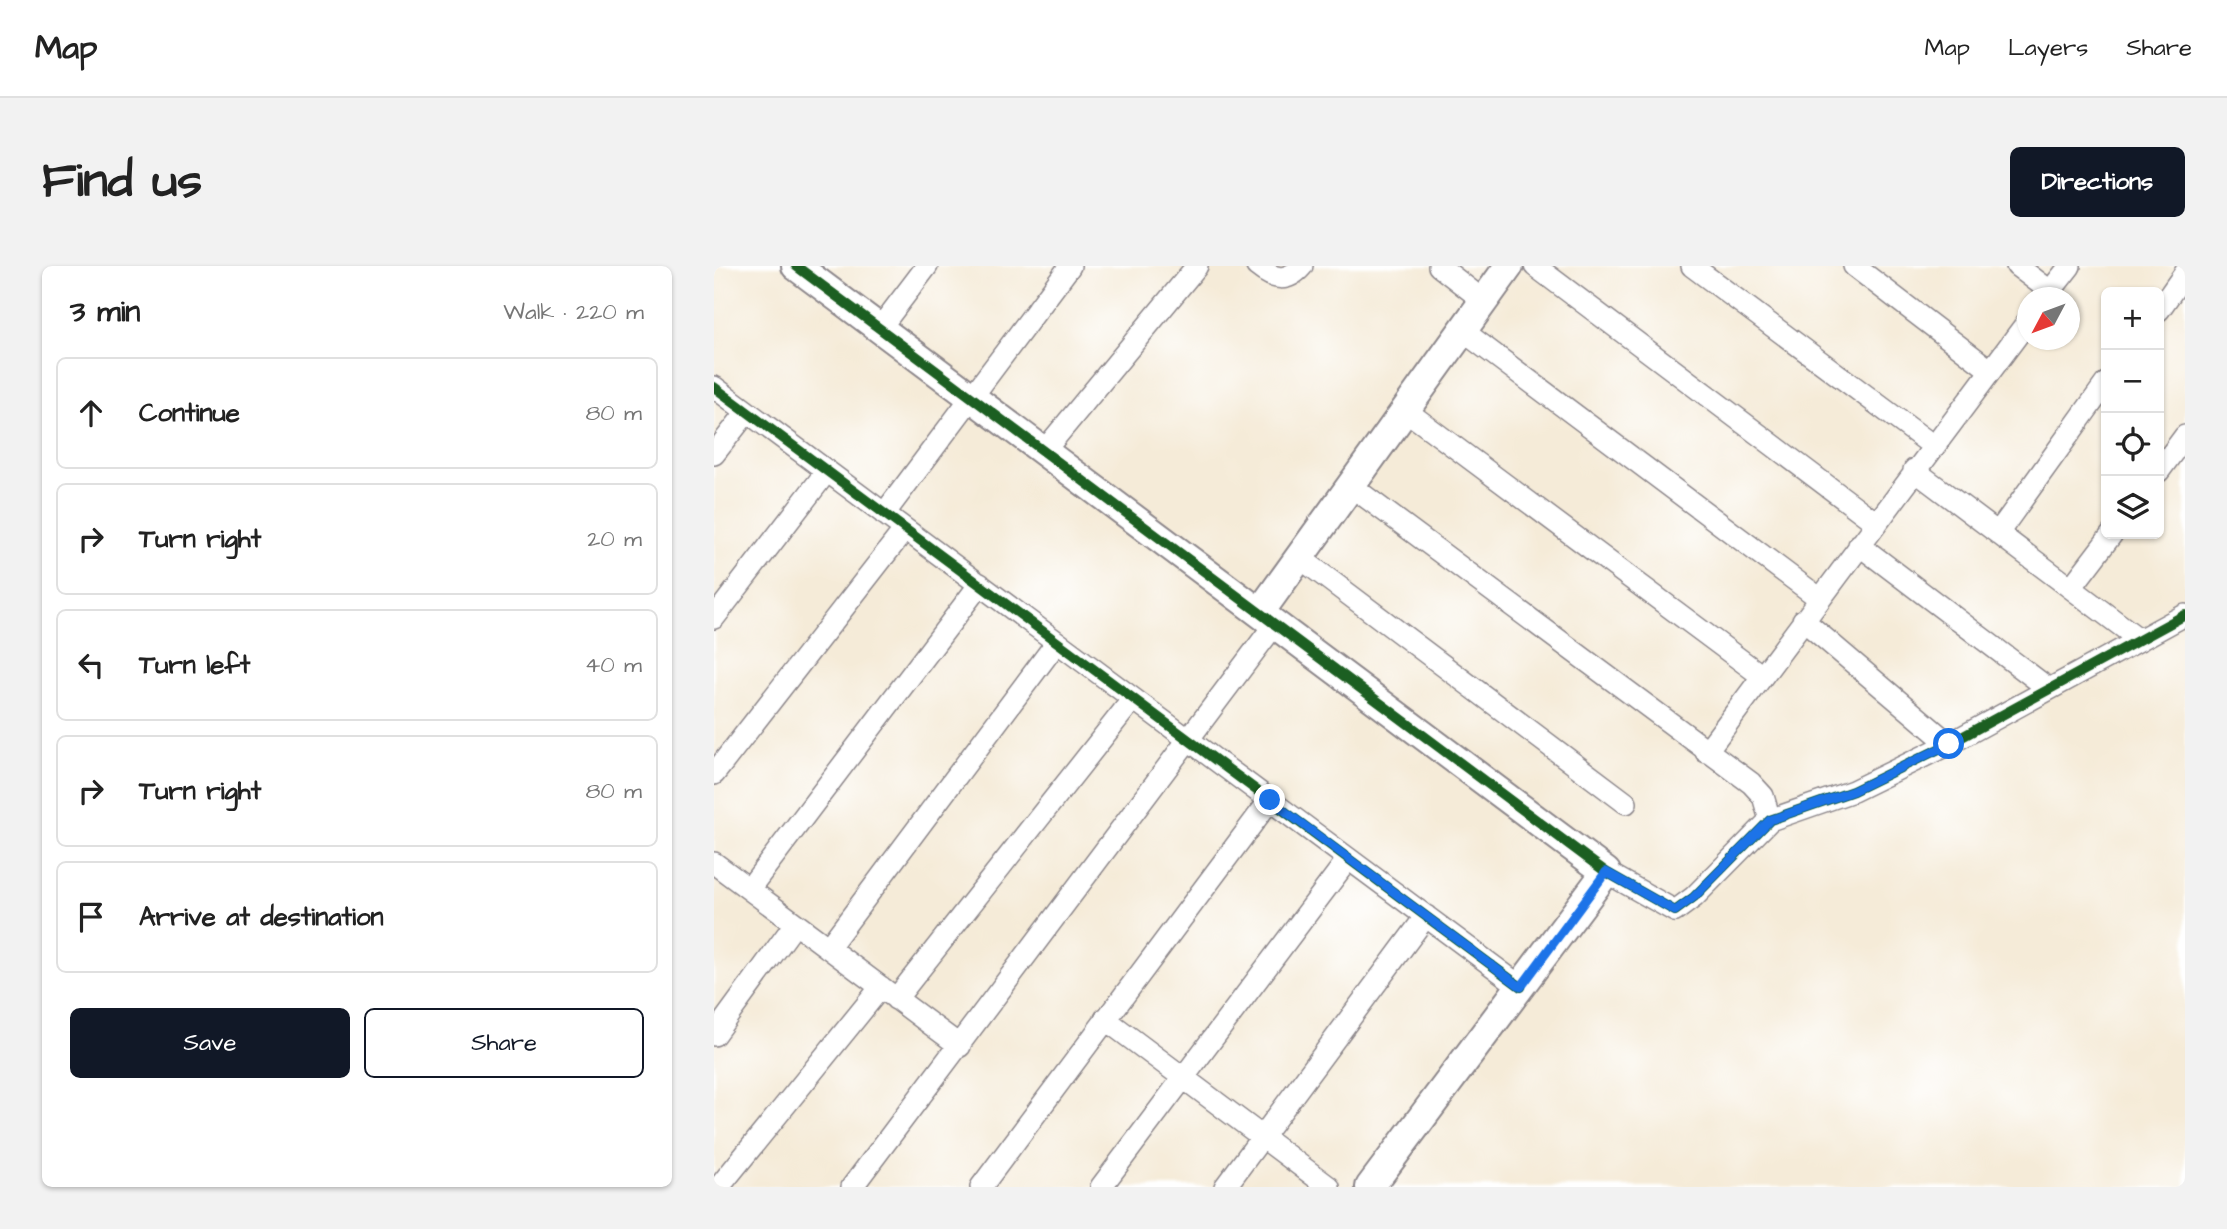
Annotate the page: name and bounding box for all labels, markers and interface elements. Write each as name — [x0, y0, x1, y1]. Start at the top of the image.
text: Map — [35, 25, 97, 71]
text: Map — [1925, 31, 1970, 65]
text: Layers — [2008, 31, 2088, 65]
text: Share — [2126, 31, 2192, 65]
button: Directions — [2010, 147, 2185, 217]
text: Find us — [42, 148, 202, 216]
north arrow — [2017, 287, 2080, 350]
map controls — [2101, 287, 2164, 539]
button: + — [2101, 287, 2164, 350]
text: 3 min — [70, 291, 140, 333]
text: Walk · 220 m — [503, 296, 644, 328]
button: − — [2101, 350, 2164, 413]
icon: ahead — [72, 394, 110, 432]
text: Continue — [139, 395, 240, 431]
text: 80 m — [585, 397, 642, 429]
button: locate — [2101, 413, 2164, 476]
button: layers — [2101, 476, 2164, 539]
icon: right — [72, 520, 110, 558]
text: Turn right — [139, 521, 261, 557]
text: 20 m — [587, 523, 642, 555]
icon: left — [72, 646, 110, 684]
text: Turn left — [139, 647, 250, 683]
text: 40 m — [585, 649, 642, 681]
route start — [1933, 728, 1964, 759]
icon: right — [72, 772, 110, 810]
text: Turn right — [139, 773, 261, 809]
text: 80 m — [585, 775, 642, 807]
route end — [1254, 784, 1285, 815]
icon: arrive — [72, 898, 110, 936]
text: Arrive at destination — [139, 899, 384, 935]
button: Save — [70, 1008, 350, 1078]
button: Share — [364, 1008, 644, 1078]

